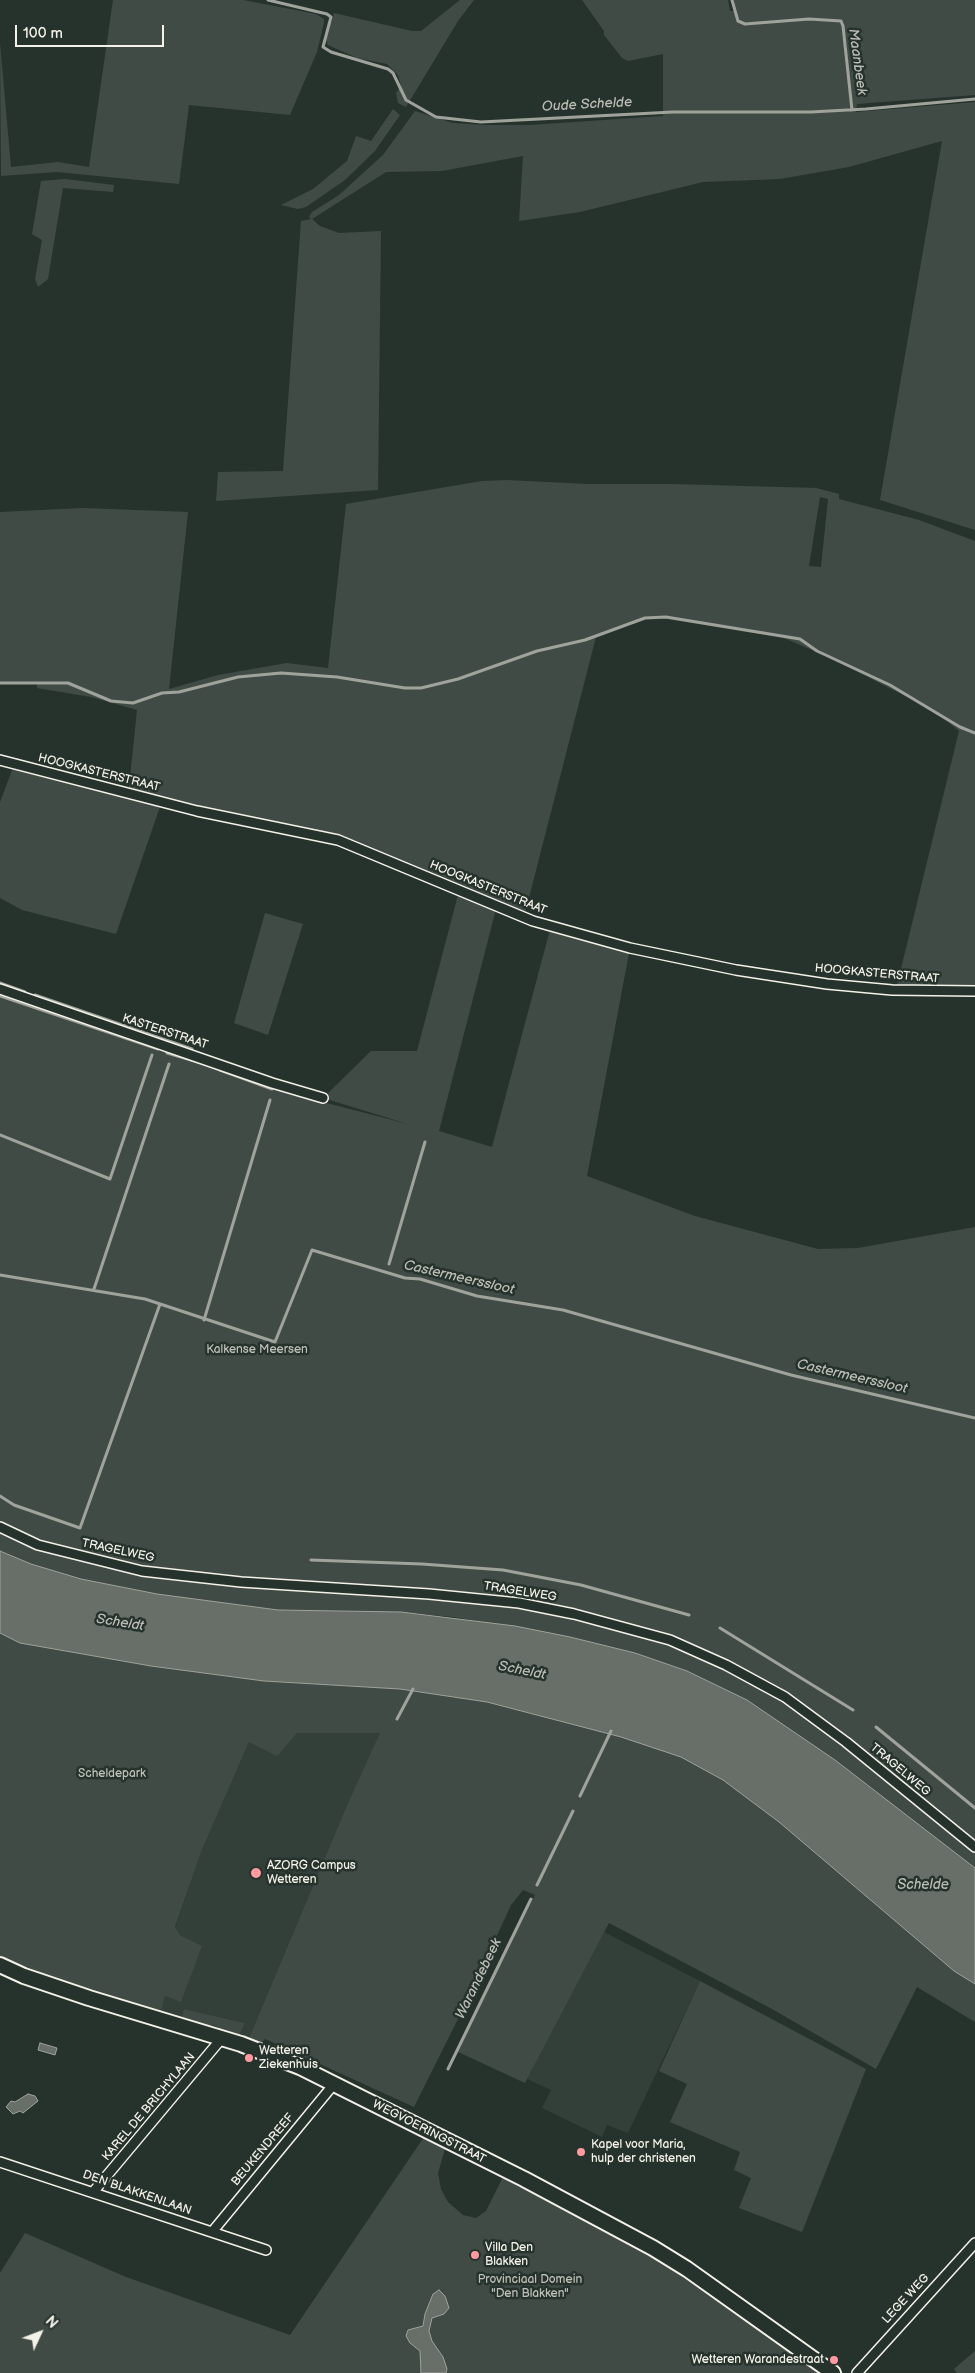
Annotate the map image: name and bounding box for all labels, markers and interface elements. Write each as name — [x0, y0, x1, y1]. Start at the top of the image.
scale bar — [18, 15, 166, 47]
text: 100 m — [23, 24, 63, 43]
water label: Maanbeek — [844, 28, 870, 96]
water label: Oude Schelde — [541, 94, 633, 116]
street label: HOOGKASTERSTRAAT — [37, 751, 161, 795]
street label: HOOGKASTERSTRAAT — [427, 858, 549, 918]
street label: HOOGKASTERSTRAAT — [814, 961, 940, 987]
street label: KASTERSTRAAT — [120, 1011, 210, 1053]
water label: Castermeerssloot — [402, 1257, 516, 1299]
park label: Kalkense Meersen — [206, 1343, 308, 1357]
water label: Castermeerssloot — [795, 1356, 909, 1398]
street label: TRAGELWEG — [80, 1536, 156, 1566]
street label: TRAGELWEG — [482, 1579, 558, 1605]
water label: Scheldt — [95, 1611, 145, 1635]
water label: Scheldt — [497, 1658, 547, 1684]
street label: TRAGELWEG — [867, 1741, 933, 1799]
park label: Scheldepark — [78, 1767, 146, 1781]
place label: AZORG Campus Wetteren — [267, 1859, 356, 1887]
marker: AZORG Campus Wetteren — [249, 1866, 263, 1880]
water label: Schelde — [897, 1877, 949, 1893]
water label: Warandebeek — [452, 1936, 506, 2022]
place label: Wetteren Ziekenhuis — [259, 2044, 318, 2072]
street label: KAREL DE BRICHYLAAN — [99, 2050, 199, 2164]
marker: Wetteren Ziekenhuis — [243, 2052, 255, 2064]
street label: WEGVOERINGSTRAAT — [370, 2097, 488, 2167]
street label: BEUKENDREEF — [229, 2111, 297, 2189]
place label: Kapel voor Maria, hulp der christenen — [591, 2138, 696, 2166]
marker: Kapel voor Maria, hulp der christenen — [575, 2146, 587, 2158]
street label: DEN BLAKKENLAAN — [81, 2168, 193, 2218]
place label: Villa Den Blakken — [485, 2241, 533, 2269]
marker: Villa Den Blakken — [469, 2249, 481, 2261]
street label: LEGE WEG — [879, 2271, 933, 2327]
park label: Provinciaal Domein "Den Blakken" — [478, 2273, 582, 2301]
north arrow — [15, 2308, 65, 2358]
text: N — [42, 2313, 61, 2332]
place label: Wetteren Warandestraat — [692, 2353, 824, 2367]
marker: Wetteren Warandestraat — [828, 2354, 840, 2366]

